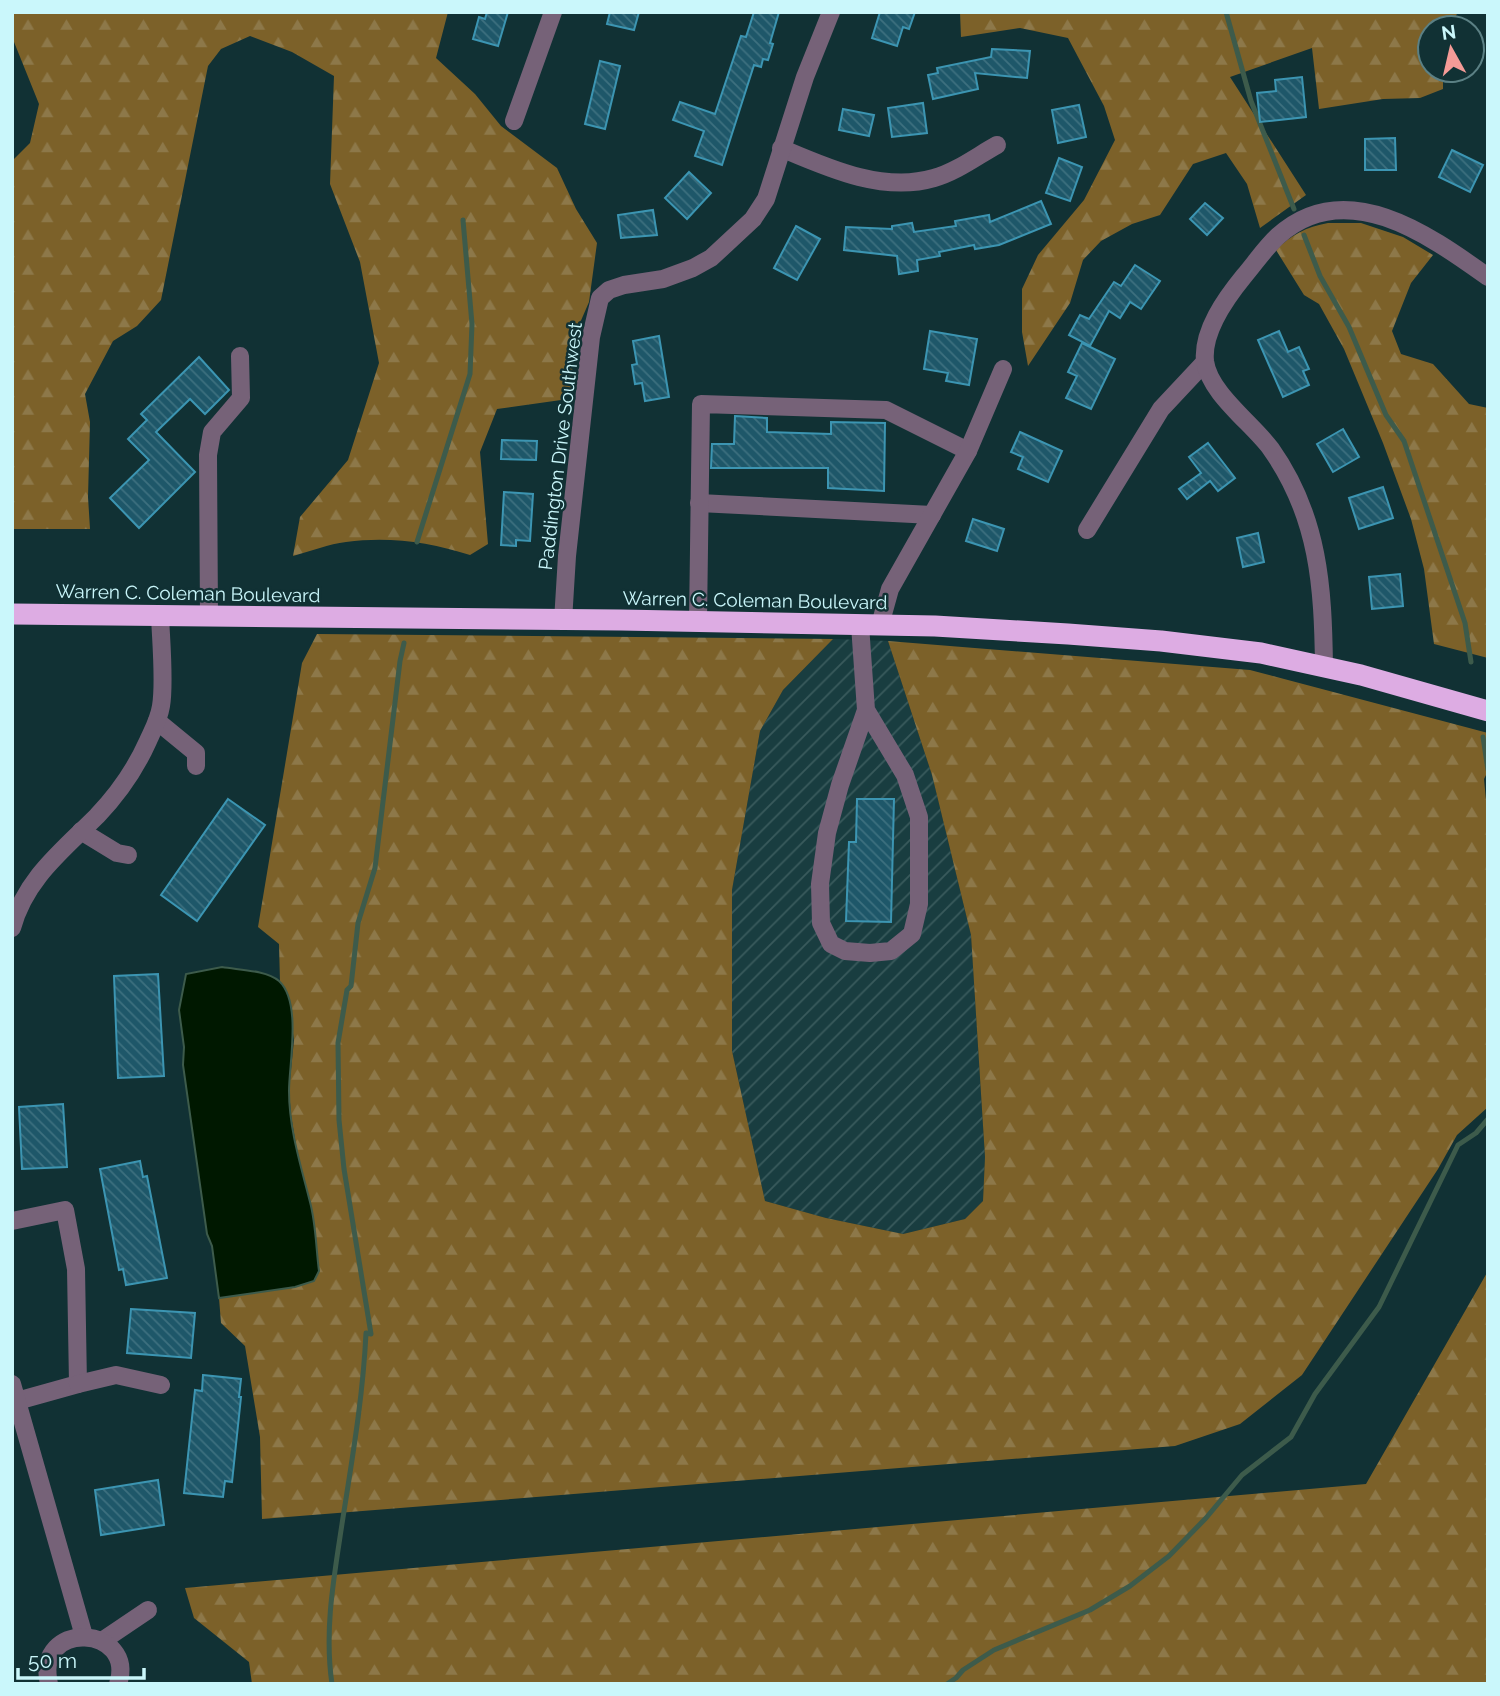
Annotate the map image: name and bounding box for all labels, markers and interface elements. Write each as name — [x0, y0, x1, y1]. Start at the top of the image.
north arrow — [1416, 14, 1486, 84]
text: N — [1440, 20, 1457, 44]
street label: Paddington Drive Southwest — [534, 320, 586, 571]
street label: Warren C. Coleman Boulevard — [55, 580, 321, 606]
street label: Warren C. Coleman Boulevard — [622, 587, 888, 613]
scale bar — [18, 1636, 144, 1680]
text: 50 m — [28, 1648, 77, 1673]

